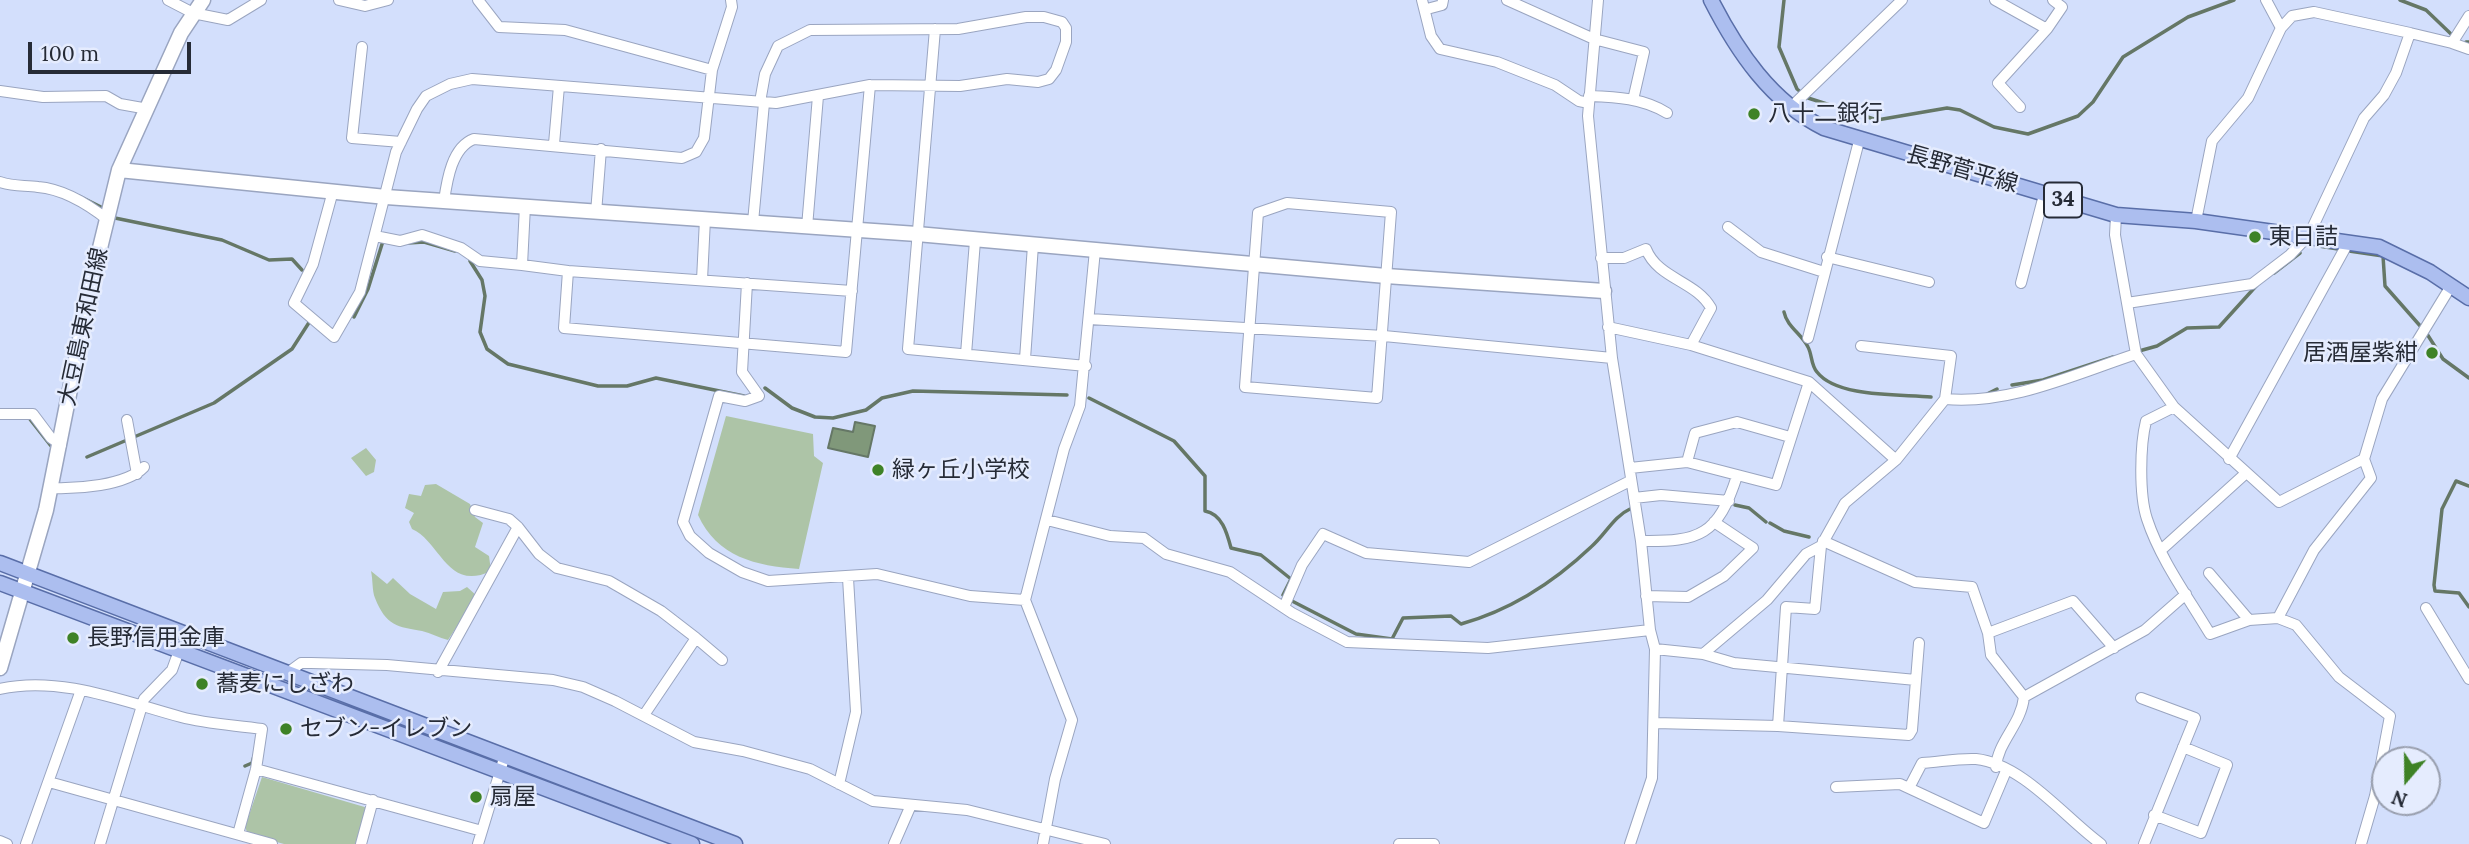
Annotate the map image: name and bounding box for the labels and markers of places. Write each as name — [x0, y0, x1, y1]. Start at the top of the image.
place label: 八十二銀行 — [1768, 100, 1883, 128]
marker: 八十二銀行 — [1746, 106, 1762, 122]
place label: 東日詰 — [2269, 223, 2338, 251]
marker: 東日詰 — [2247, 229, 2263, 245]
place label: 居酒屋紫紺 — [2303, 339, 2418, 367]
marker: 居酒屋紫紺 — [2424, 345, 2440, 361]
place label: 緑ヶ丘小学校 — [892, 456, 1030, 484]
marker: 緑ヶ丘小学校 — [870, 462, 886, 478]
place label: 長野信用金庫 — [87, 624, 225, 652]
marker: 長野信用金庫 — [65, 630, 81, 646]
place label: 蕎麦にしざわ — [216, 670, 354, 698]
marker: 蕎麦にしざわ — [194, 676, 210, 692]
place label: セブン-イレブン — [300, 715, 472, 743]
marker: セブン-イレブン — [278, 721, 294, 737]
place label: 扇屋 — [490, 783, 536, 811]
marker: 扇屋 — [468, 789, 484, 805]

